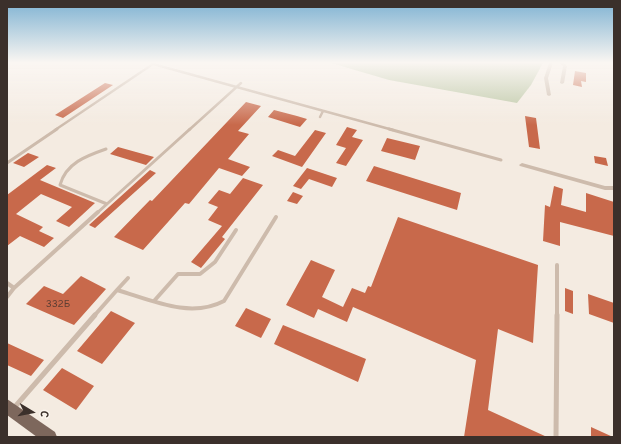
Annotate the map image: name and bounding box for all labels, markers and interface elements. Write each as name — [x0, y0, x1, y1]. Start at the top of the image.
house number: 332Б — [46, 299, 70, 311]
north arrow — [12, 392, 52, 432]
text: С — [36, 409, 51, 419]

